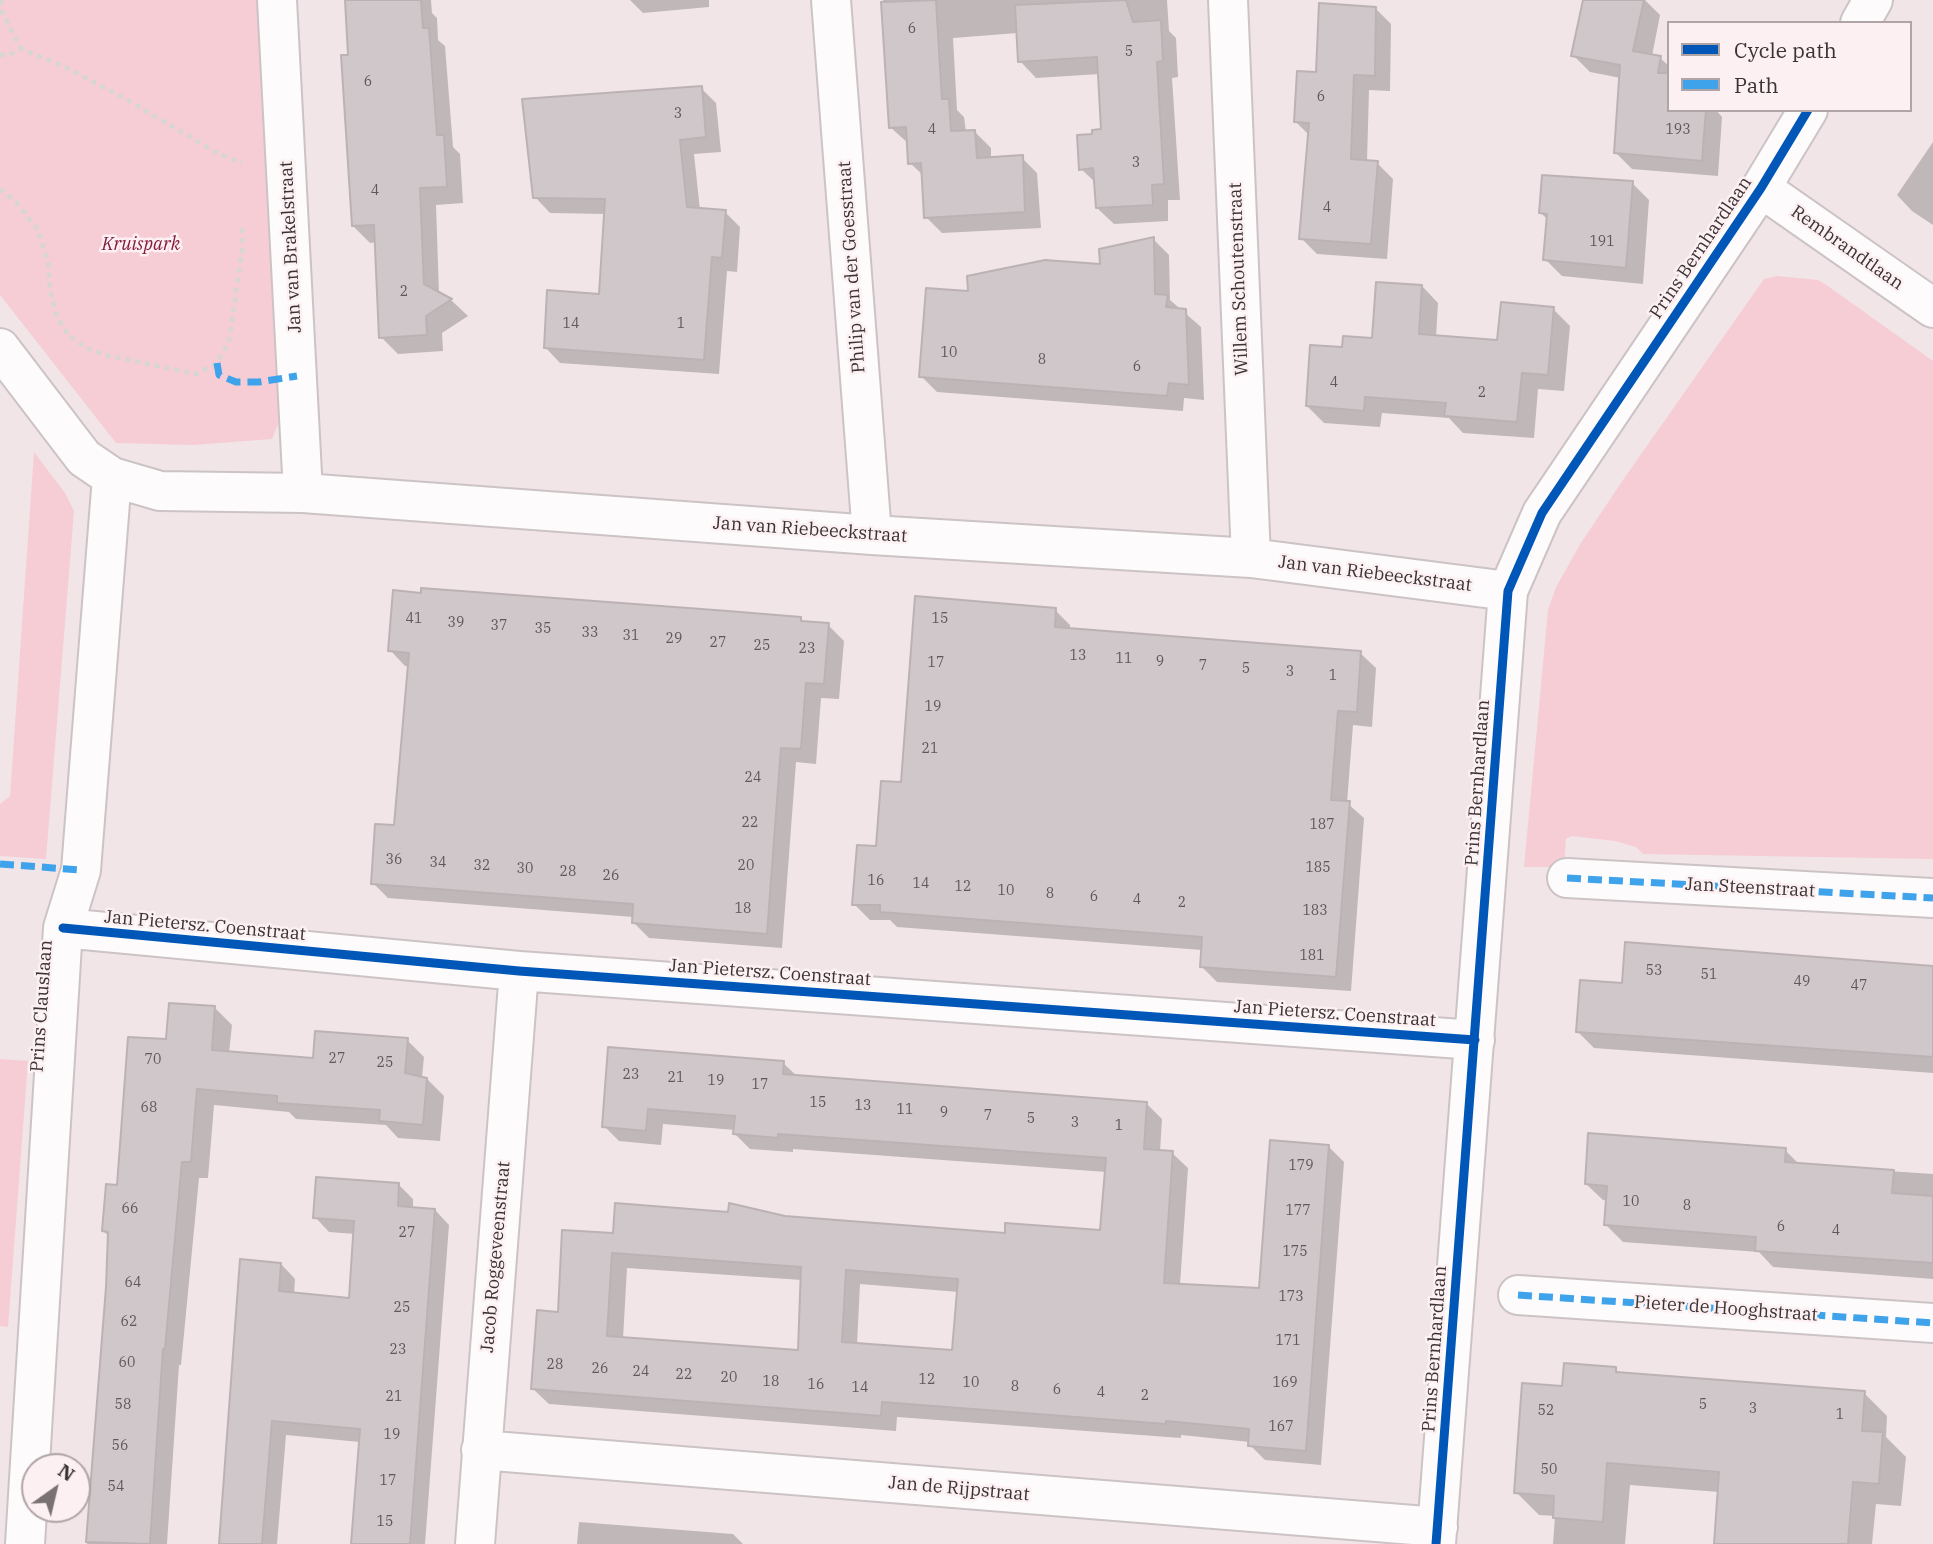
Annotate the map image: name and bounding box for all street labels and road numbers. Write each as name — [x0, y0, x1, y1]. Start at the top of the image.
street label: Jan van Brakelstraat — [276, 160, 306, 334]
street label: Philip van der Goesstraat — [834, 160, 870, 374]
street label: Prins Bernhardlaan — [1645, 173, 1757, 323]
street label: Willem Schoutenstraat — [1225, 182, 1253, 376]
street label: Rembrandtlaan — [1787, 201, 1907, 295]
street label: Jan van Riebeeckstraat — [712, 512, 908, 548]
street label: Jan van Riebeeckstraat — [1277, 551, 1473, 597]
street label: Prins Bernhardlaan — [1461, 699, 1495, 867]
street label: Jan Steenstraat — [1684, 874, 1816, 902]
street label: Jan Pietersz. Coenstraat — [103, 906, 307, 946]
street label: Prins Clauslaan — [27, 939, 57, 1073]
street label: Jan Pietersz. Coenstraat — [668, 955, 872, 991]
street label: Jan Pietersz. Coenstraat — [1233, 996, 1437, 1032]
street label: Jacob Roggeveenstraat — [477, 1160, 515, 1354]
street label: Prins Bernhardlaan — [1418, 1265, 1452, 1433]
street label: Pieter de Hooghstraat — [1633, 1292, 1819, 1326]
street label: Jan de Rijpstraat — [888, 1472, 1030, 1506]

